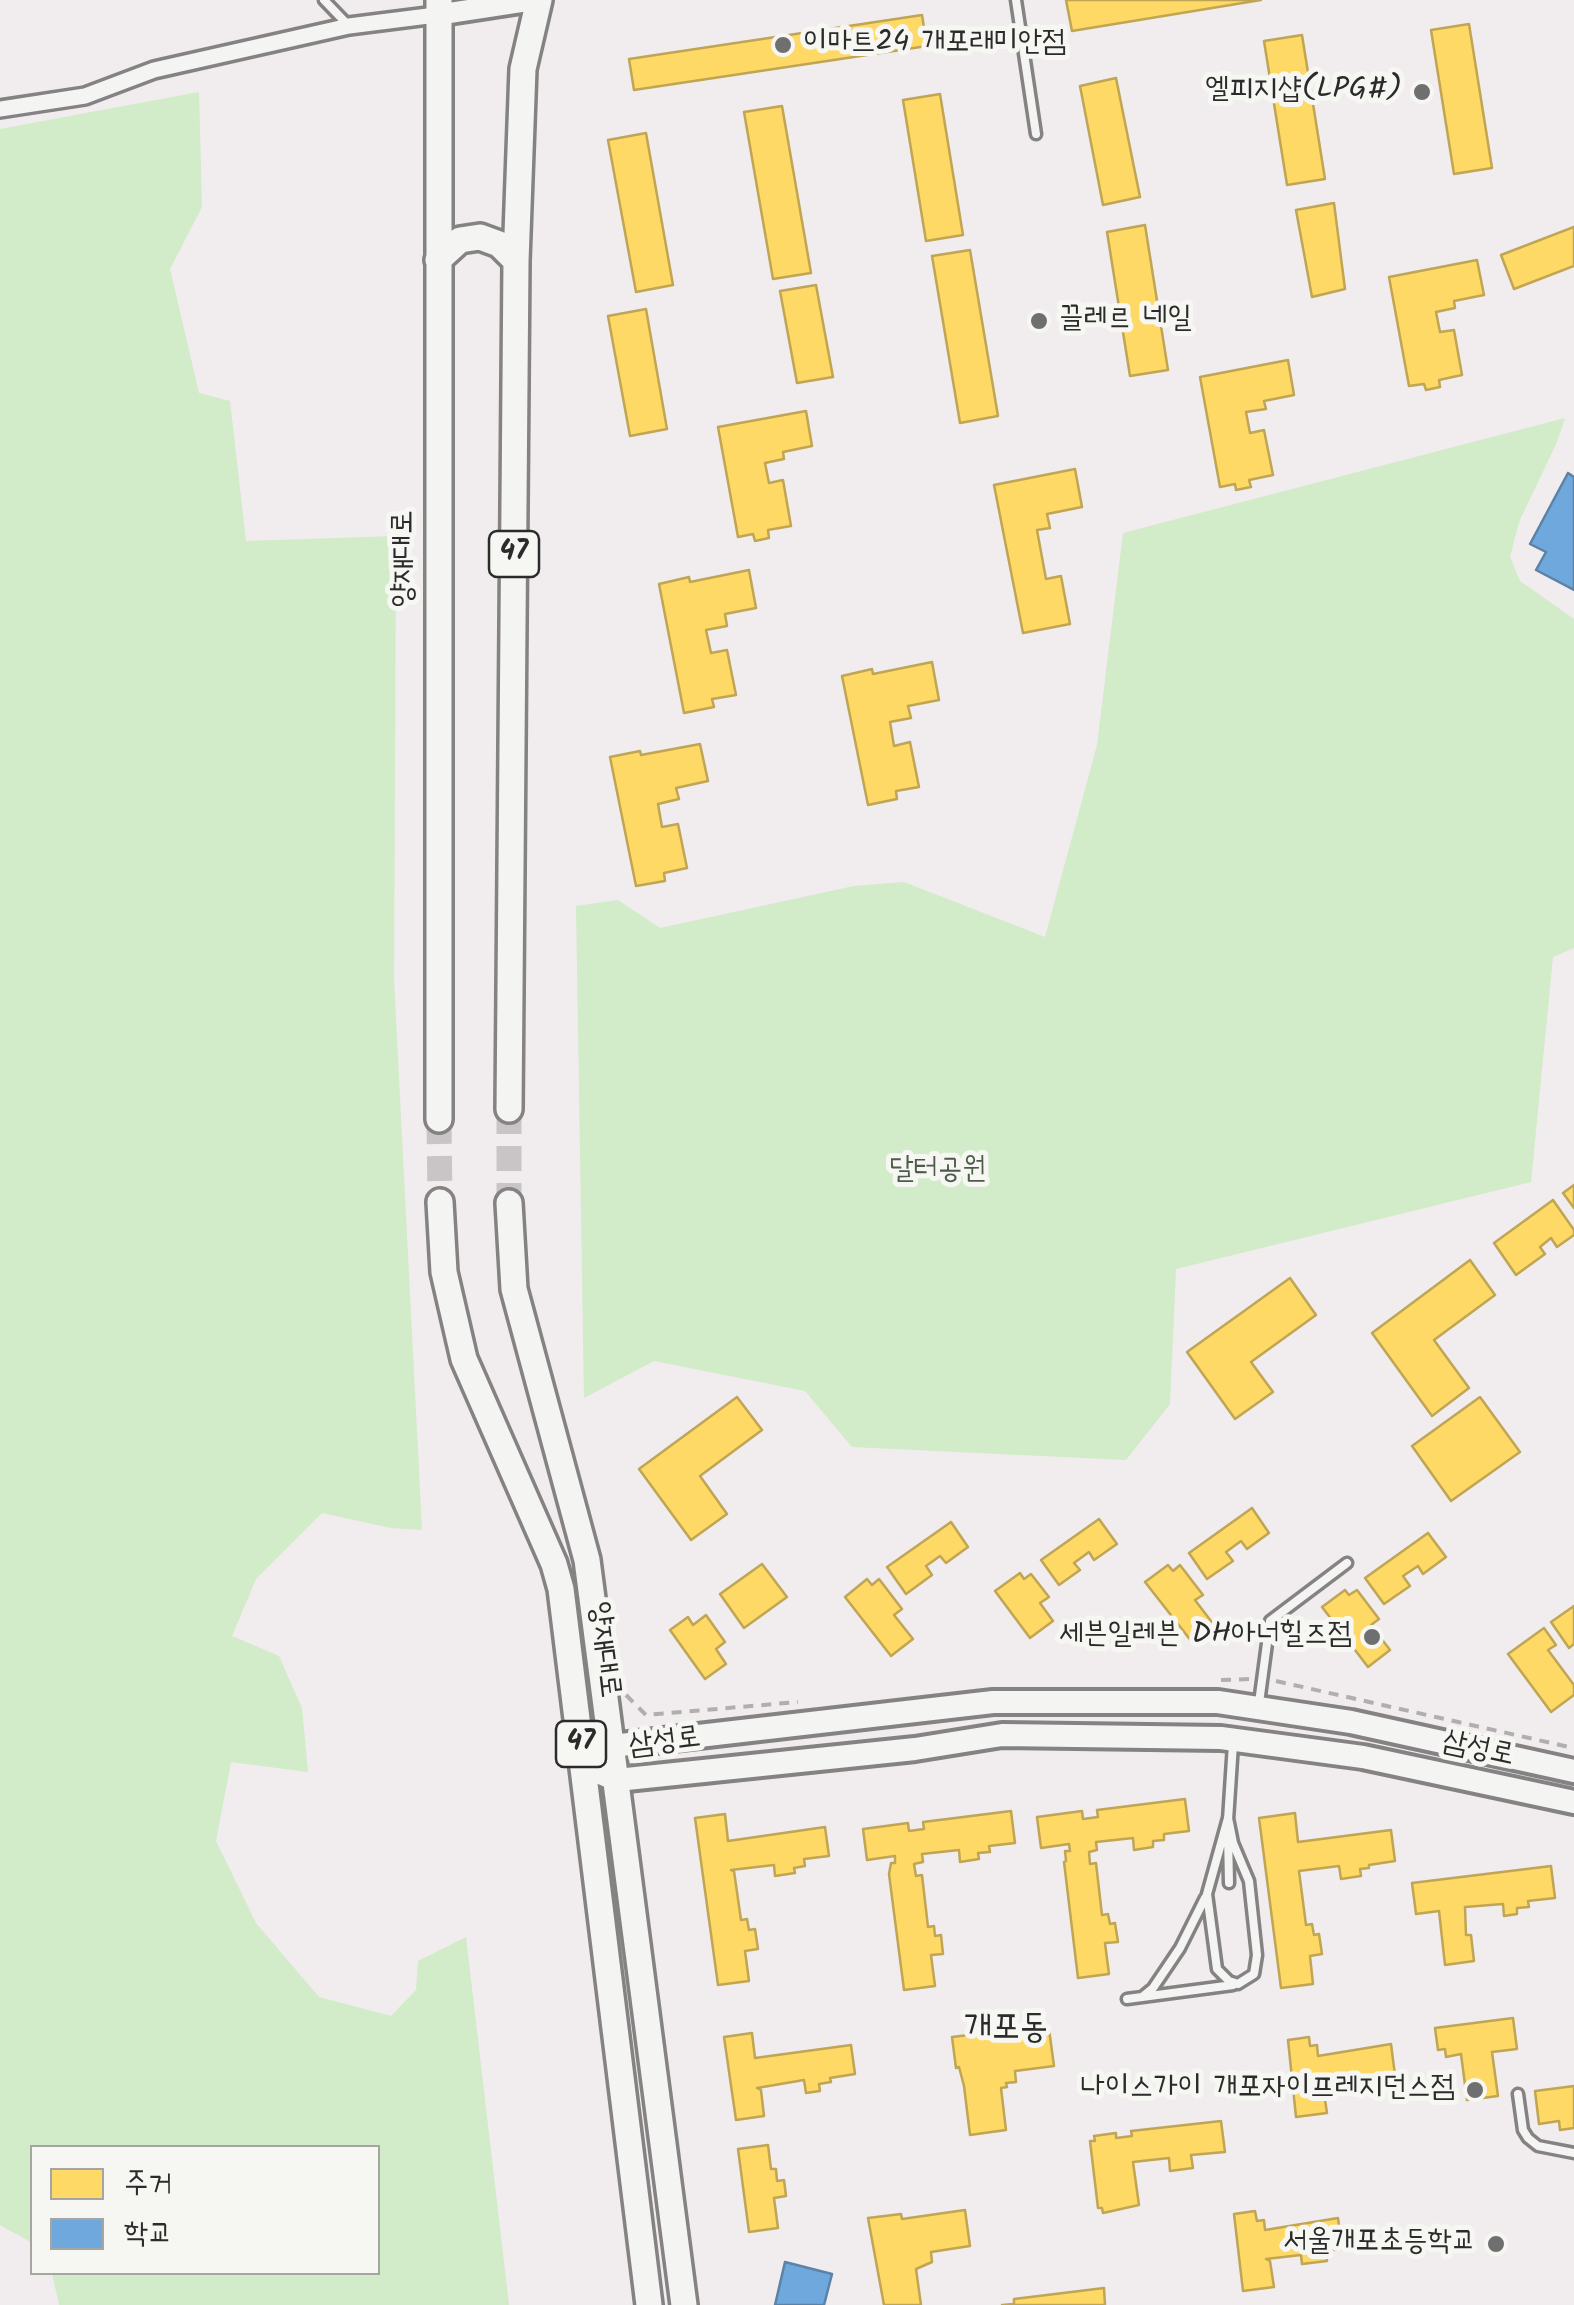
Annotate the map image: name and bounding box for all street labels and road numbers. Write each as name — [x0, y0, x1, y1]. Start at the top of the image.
street label: 양재대로 — [388, 511, 424, 607]
road number: 47 — [489, 531, 539, 577]
street label: 양재대로 — [578, 1600, 626, 1700]
road number: 47 — [556, 1721, 606, 1767]
street label: 삼성로 — [627, 1722, 703, 1766]
street label: 삼성로 — [1439, 1726, 1517, 1776]

